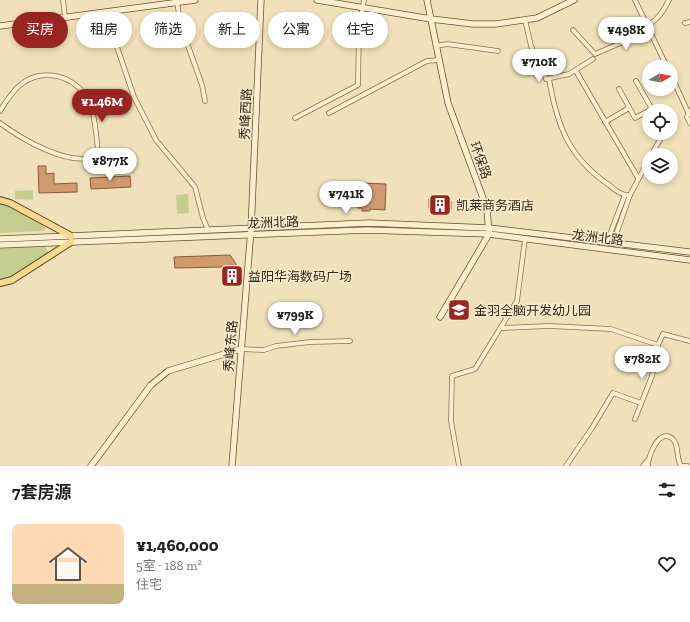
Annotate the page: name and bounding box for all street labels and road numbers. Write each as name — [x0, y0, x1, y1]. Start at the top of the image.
street label: 秀峰西路 — [237, 88, 254, 140]
street label: 环保路 — [467, 139, 494, 181]
street label: 龙洲北路 — [247, 214, 299, 231]
street label: 龙洲北路 — [571, 227, 625, 248]
street label: 秀峰东路 — [221, 319, 240, 373]

